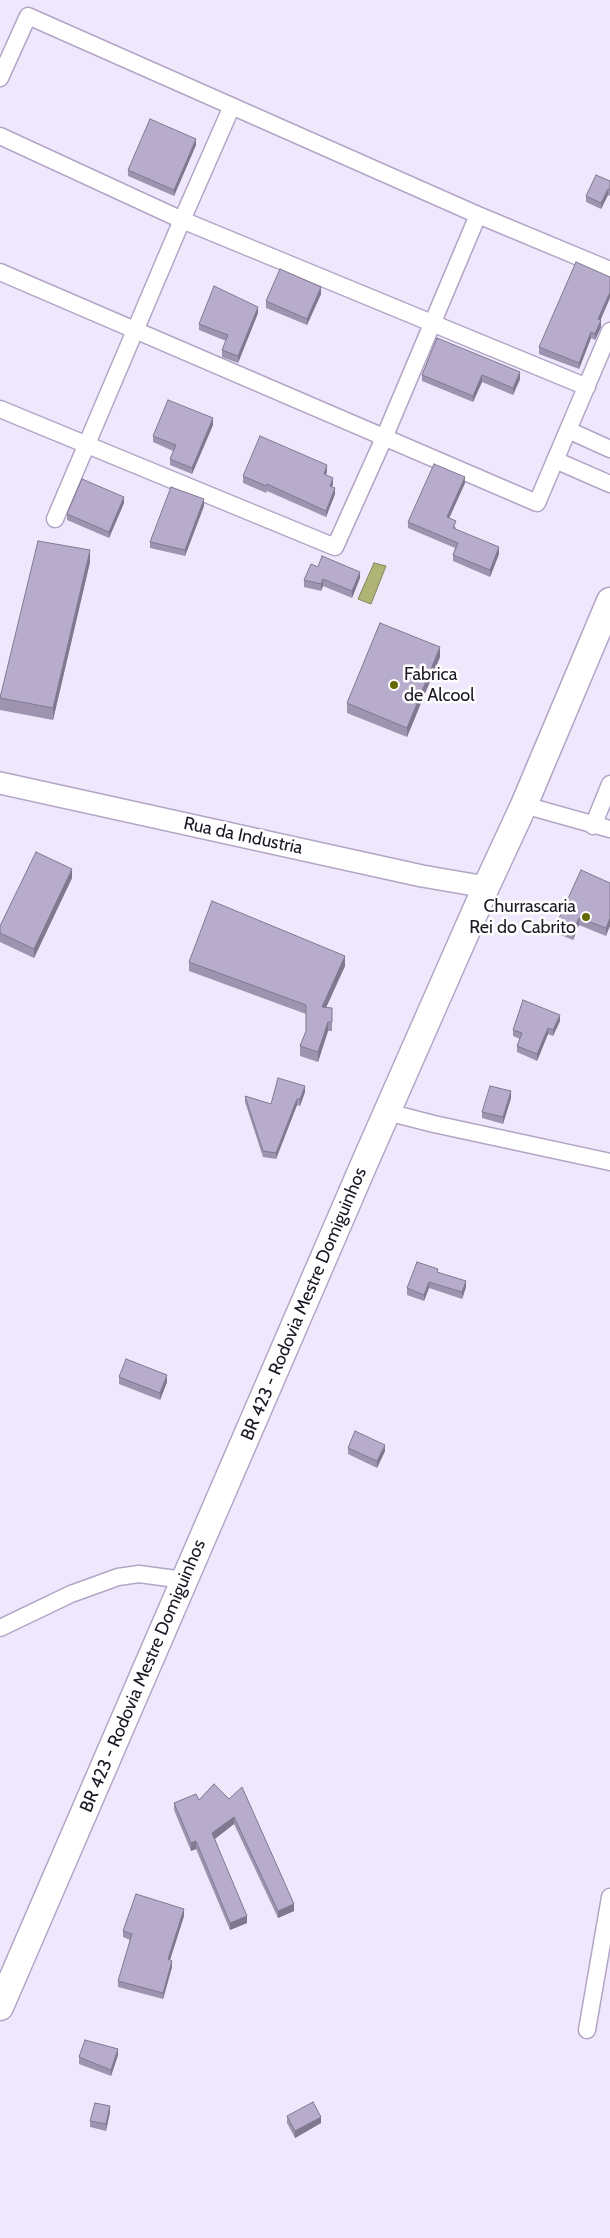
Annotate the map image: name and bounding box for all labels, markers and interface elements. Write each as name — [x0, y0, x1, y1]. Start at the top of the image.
place label: Fabrica de Alcool — [404, 664, 474, 706]
marker: Fabrica de Alcool — [388, 679, 400, 691]
street label: Rua da Industria — [182, 813, 304, 859]
place label: Churrascaria Rei do Cabrito — [469, 896, 576, 939]
marker: Churrascaria Rei do Cabrito — [580, 911, 592, 923]
street label: BR 423 - Rodovia Mestre Domiguinhos — [237, 1164, 371, 1444]
street label: BR 423 - Rodovia Mestre Domiguinhos — [76, 1536, 210, 1816]

